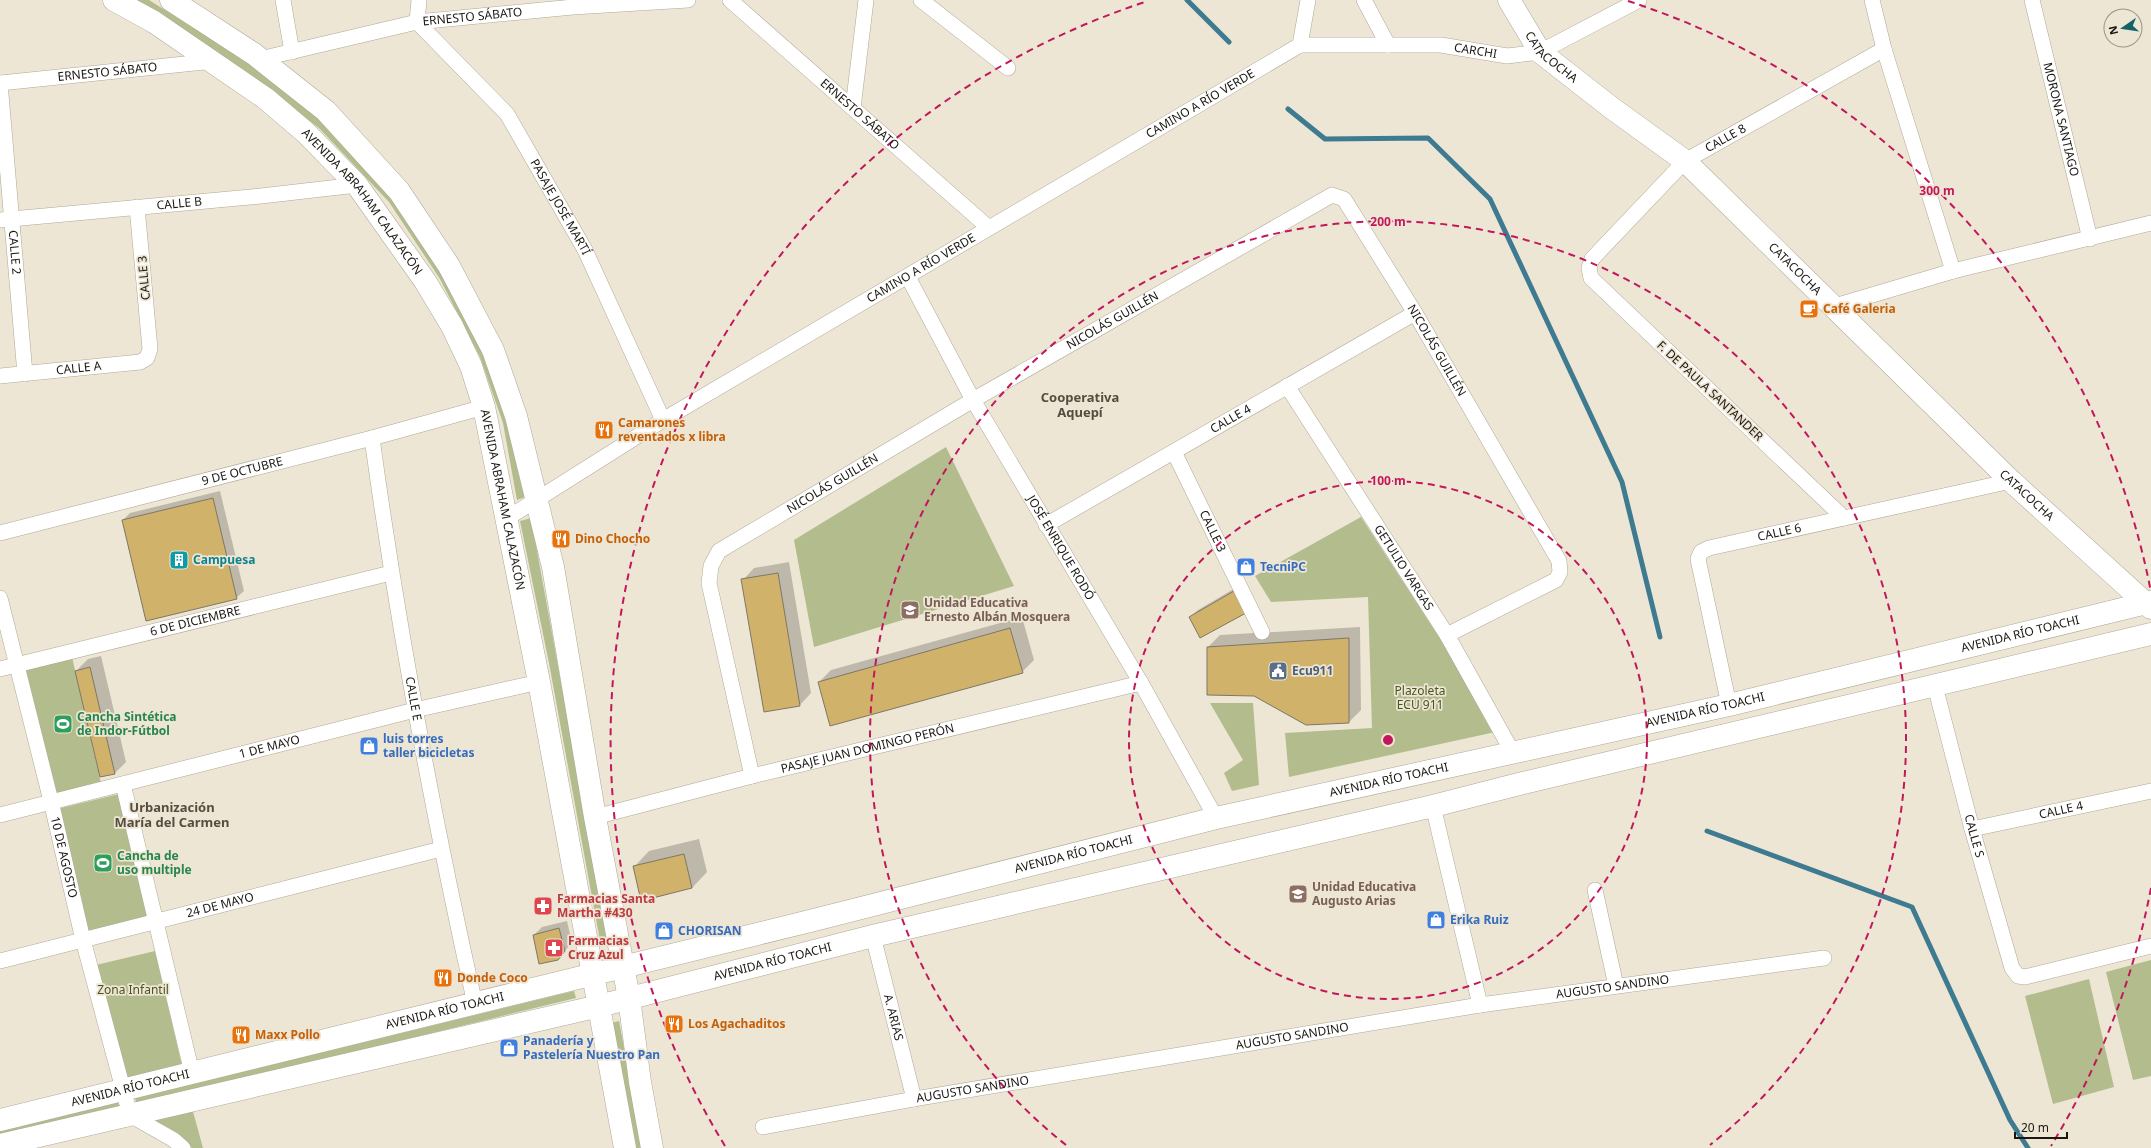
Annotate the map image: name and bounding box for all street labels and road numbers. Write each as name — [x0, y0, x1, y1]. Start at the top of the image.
street label: ERNESTO SÁBATO — [422, 3, 523, 29]
street label: CATACOCHA — [1521, 28, 1582, 87]
street label: CARCHI — [1453, 38, 1498, 62]
street label: ERNESTO SÁBATO — [57, 58, 158, 85]
street label: MORONA SANTIAGO — [2039, 61, 2084, 178]
street label: CAMINO A RÍO VERDE — [1142, 65, 1257, 142]
street label: ERNESTO SÁBATO — [817, 74, 903, 153]
street label: CALLE 8 — [1702, 119, 1749, 156]
street label: AVENIDA ABRAHAM CALAZACÓN — [298, 124, 427, 278]
street label: PASAJE JOSÉ MARTÍ — [526, 156, 595, 257]
street label: CALLE B — [156, 192, 203, 214]
street label: CALLE 2 — [5, 229, 25, 275]
street label: CAMINO A RÍO VERDE — [863, 229, 978, 306]
street label: CATACOCHA — [1765, 238, 1826, 299]
street label: CALLE 3 — [133, 255, 154, 301]
street label: NICOLÁS GUILLÉN — [1063, 287, 1161, 353]
street label: NICOLÁS GUILLÉN — [1404, 301, 1471, 399]
street label: F. DE PAULA SANTANDER — [1654, 337, 1768, 445]
street label: CALLE A — [55, 357, 102, 378]
street label: CALLE 4 — [1207, 400, 1254, 437]
street label: AVENIDA ABRAHAM CALAZACÓN — [477, 408, 529, 592]
street label: NICOLÁS GUILLÉN — [783, 449, 881, 517]
street label: 9 DE OCTUBRE — [200, 452, 284, 489]
street label: CATACOCHA — [1996, 465, 2058, 524]
street label: JOSÉ ENRIQUE RODÓ — [1023, 491, 1099, 603]
street label: CALLE 3 — [1196, 507, 1231, 555]
street label: CALLE 6 — [1756, 519, 1803, 545]
street label: GETULIO VARGAS — [1370, 521, 1438, 614]
street label: 6 DE DICIEMBRE — [148, 601, 242, 640]
street label: AVENIDA RÍO TOACHI — [1959, 611, 2081, 656]
street label: CALLE E — [402, 675, 426, 722]
street label: AVENIDA RÍO TOACHI — [1644, 688, 1766, 731]
street label: PASAJE JUAN DOMINGO PERÓN — [779, 719, 956, 777]
street label: 1 DE MAYO — [237, 730, 302, 762]
street label: AVENIDA RÍO TOACHI — [1328, 758, 1450, 801]
street label: CALLE 4 — [2037, 797, 2085, 823]
street label: CALLE S — [1961, 812, 1989, 860]
street label: 10 DE AGOSTO — [47, 815, 82, 900]
street label: AVENIDA RÍO TOACHI — [1013, 831, 1134, 877]
street label: 24 DE MAYO — [184, 888, 256, 921]
street label: AVENIDA RÍO TOACHI — [712, 938, 833, 984]
street label: AUGUSTO SANDINO — [1555, 970, 1670, 1003]
street label: AVENIDA RÍO TOACHI — [384, 988, 506, 1033]
street label: A. ARIAS — [880, 992, 908, 1043]
street label: AUGUSTO SANDINO — [1234, 1018, 1350, 1053]
street label: AVENIDA RÍO TOACHI — [69, 1065, 191, 1110]
street label: AUGUSTO SANDINO — [915, 1071, 1030, 1107]

